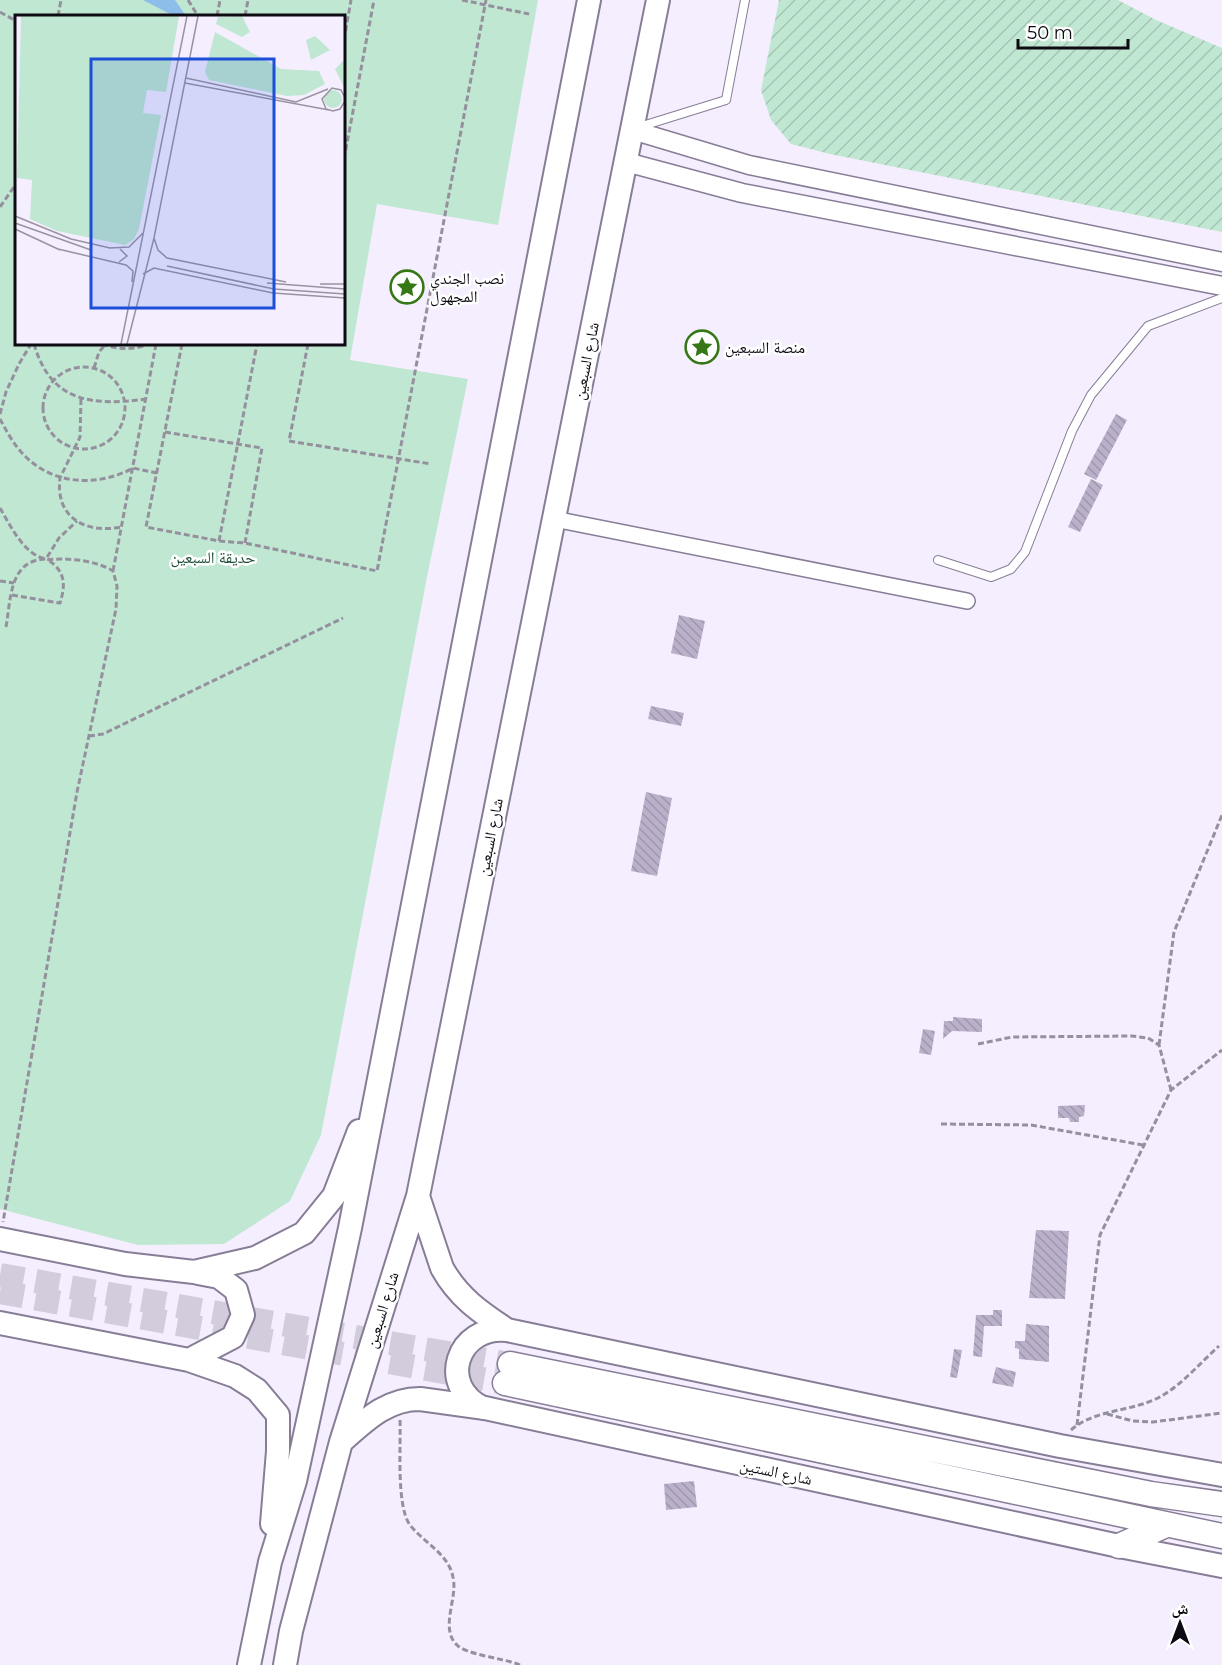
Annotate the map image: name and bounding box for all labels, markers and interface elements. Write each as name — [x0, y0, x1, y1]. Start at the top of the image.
scale bar — [1018, 12, 1128, 50]
inset map — [15, 15, 345, 345]
text: 50 m — [1027, 22, 1073, 44]
place icon: نصب الجندي المجهول — [389, 269, 425, 305]
place label: نصب الجندي المجهول — [430, 269, 504, 307]
street label: شارع السبعين — [569, 320, 604, 402]
place icon: منصة السبعين — [684, 329, 720, 365]
place label: منصة السبعين — [725, 338, 805, 358]
park label: حديقة السبعين — [170, 548, 256, 568]
street label: شارع السبعين — [473, 796, 508, 878]
street label: شارع السبعين — [361, 1270, 404, 1351]
street label: شارع الستين — [738, 1455, 814, 1490]
north arrow — [1150, 1593, 1210, 1653]
text: ش — [1172, 1599, 1189, 1618]

